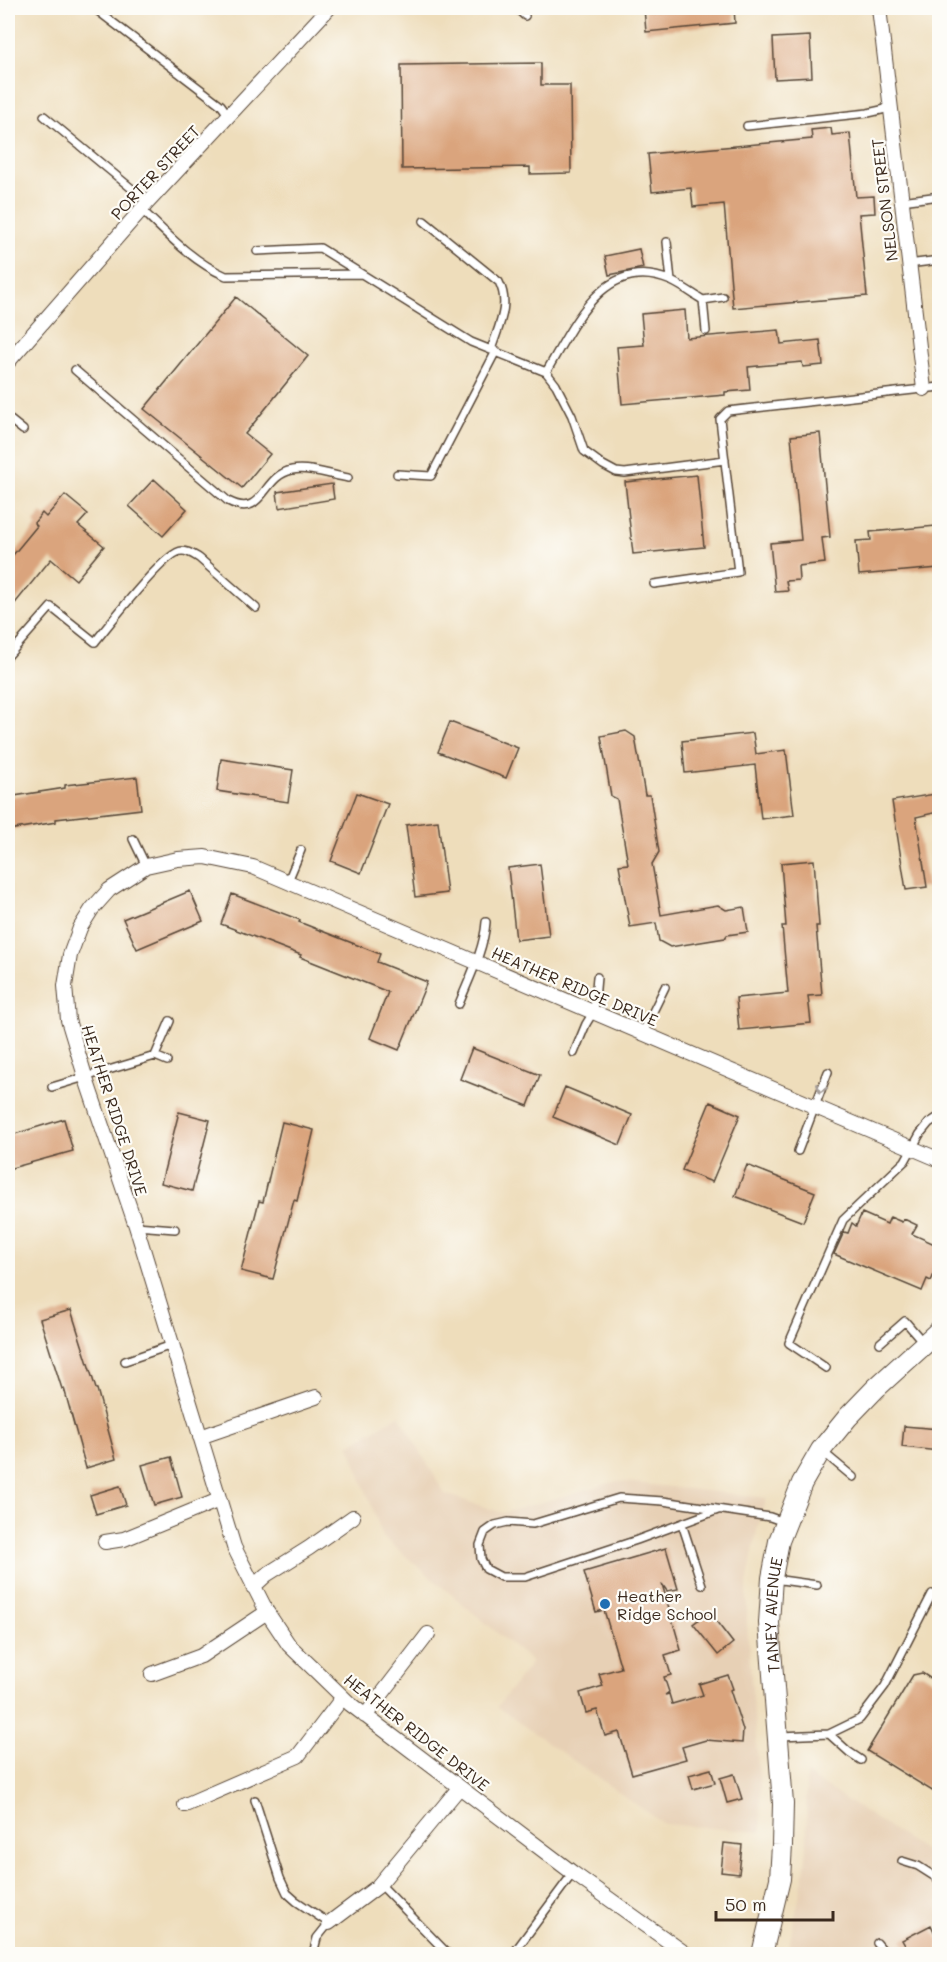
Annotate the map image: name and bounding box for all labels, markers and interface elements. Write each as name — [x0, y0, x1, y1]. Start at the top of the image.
street label: PORTER STREET — [106, 120, 204, 224]
street label: NELSON STREET — [866, 137, 902, 263]
street label: HEATHER RIDGE DRIVE — [489, 941, 661, 1031]
street label: HEATHER RIDGE DRIVE — [77, 1022, 153, 1198]
one-way arrow — [816, 1083, 829, 1094]
street label: TANEY AVENUE — [758, 1555, 786, 1674]
place label: Heather Ridge School — [617, 1585, 717, 1624]
marker: Heather Ridge School — [598, 1597, 612, 1611]
street label: HEATHER RIDGE DRIVE — [340, 1669, 494, 1795]
scale bar — [716, 1884, 833, 1922]
text: 50 m — [725, 1892, 767, 1916]

